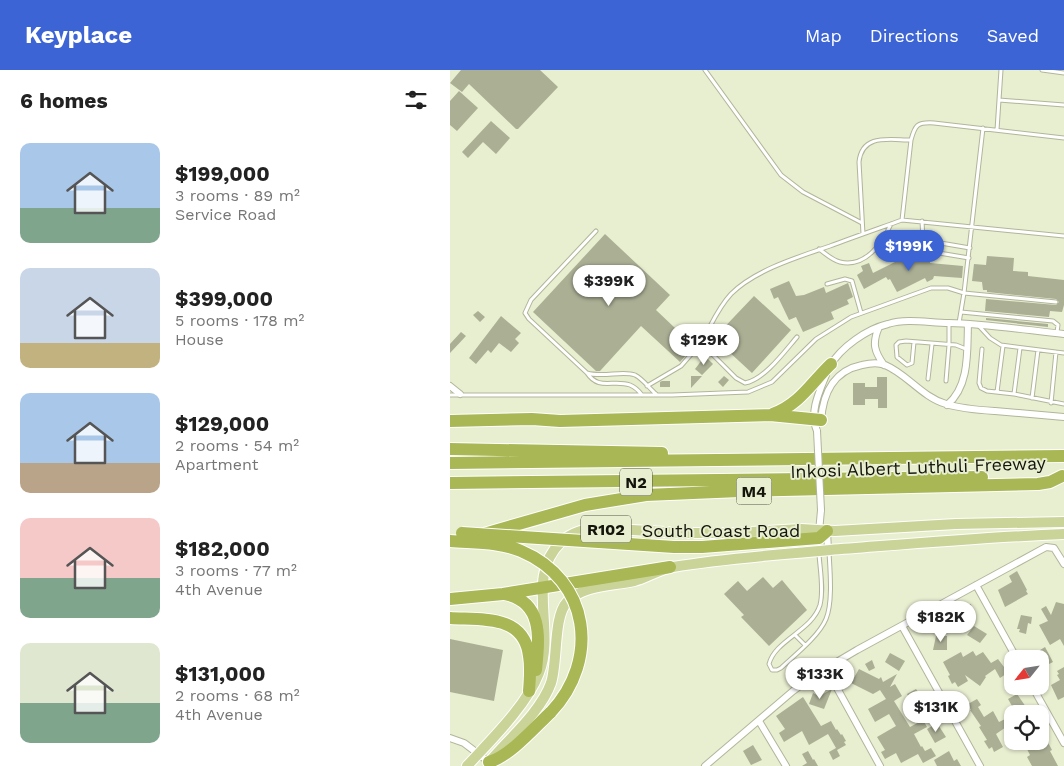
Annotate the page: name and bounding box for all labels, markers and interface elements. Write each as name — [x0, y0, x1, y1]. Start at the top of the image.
text: Keyplace — [25, 21, 132, 49]
text: Map — [805, 25, 842, 46]
text: Directions — [870, 25, 959, 46]
text: Saved — [987, 25, 1039, 46]
icon: filters — [402, 86, 430, 114]
text: 6 homes — [20, 88, 108, 113]
text: $199,000 — [175, 161, 270, 186]
icon: home — [60, 163, 120, 223]
text: 3 rooms · 89 m² — [175, 186, 300, 205]
text: Service Road — [175, 205, 276, 224]
pin: $199K — [874, 230, 944, 272]
text: $199K — [885, 236, 933, 255]
pin: $399K — [574, 264, 644, 307]
text: $399K — [584, 271, 634, 290]
text: $399,000 — [175, 286, 273, 311]
icon: home — [60, 288, 120, 348]
text: 5 rooms · 178 m² — [175, 311, 304, 330]
pin: $129K — [669, 324, 739, 366]
text: House — [175, 330, 224, 349]
text: $129K — [680, 330, 728, 349]
text: $129,000 — [175, 411, 269, 436]
icon: home — [60, 413, 120, 473]
text: 2 rooms · 54 m² — [175, 436, 299, 455]
street label: Inkosi Albert Luthuli Freeway — [790, 452, 1047, 482]
text: Apartment — [175, 455, 258, 474]
road number: N2 — [620, 468, 652, 496]
road number: M4 — [736, 478, 772, 504]
road number: R102 — [581, 516, 631, 542]
street label: South Coast Road — [642, 520, 800, 541]
text: $182,000 — [175, 536, 270, 561]
icon: home — [60, 538, 120, 598]
text: 3 rooms · 77 m² — [175, 561, 297, 580]
text: 4th Avenue — [175, 580, 263, 599]
pin: $182K — [906, 600, 976, 643]
text: $182K — [917, 607, 965, 626]
north arrow — [1004, 650, 1049, 695]
map controls — [1004, 650, 1049, 750]
pin: $133K — [785, 658, 855, 700]
text: $131,000 — [175, 661, 265, 686]
icon: home — [60, 663, 120, 723]
text: $133K — [796, 664, 844, 683]
text: 2 rooms · 68 m² — [175, 686, 300, 705]
pin: $131K — [901, 690, 971, 733]
text: $131K — [914, 697, 958, 716]
text: 4th Avenue — [175, 705, 263, 724]
button: locate — [1004, 705, 1049, 750]

